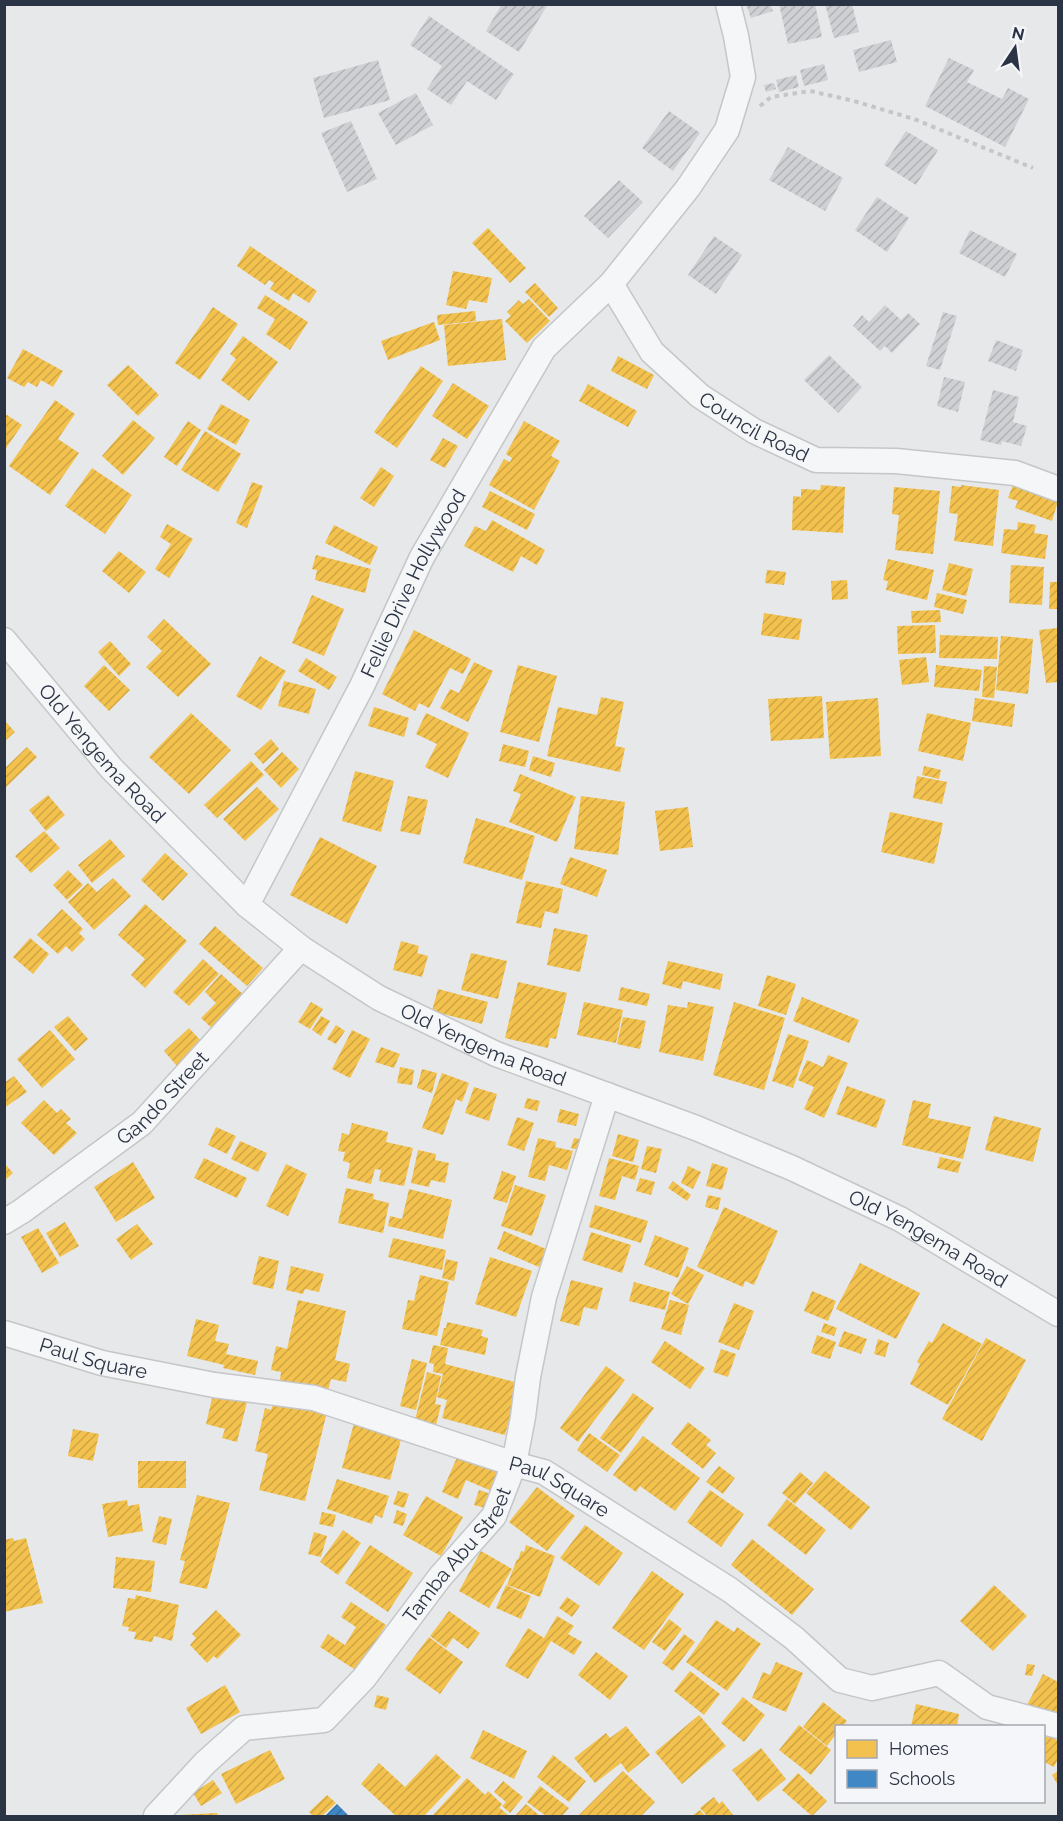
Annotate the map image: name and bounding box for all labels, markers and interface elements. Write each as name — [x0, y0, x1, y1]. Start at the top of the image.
north arrow — [985, 18, 1045, 78]
text: N — [1010, 23, 1026, 45]
street label: Council Road — [694, 387, 813, 467]
street label: Fellie Drive Hollywood — [356, 485, 471, 681]
street label: Old Yengema Road — [34, 679, 171, 828]
street label: Old Yengema Road — [397, 998, 570, 1091]
street label: Gando Street — [112, 1046, 214, 1150]
street label: Old Yengema Road — [845, 1185, 1012, 1293]
street label: Paul Square — [36, 1333, 150, 1384]
street label: Paul Square — [507, 1451, 614, 1523]
street label: Tamba Abu Street — [398, 1484, 516, 1627]
legend — [835, 1725, 1045, 1803]
text: Homes — [889, 1738, 949, 1759]
text: Schools — [889, 1768, 956, 1789]

